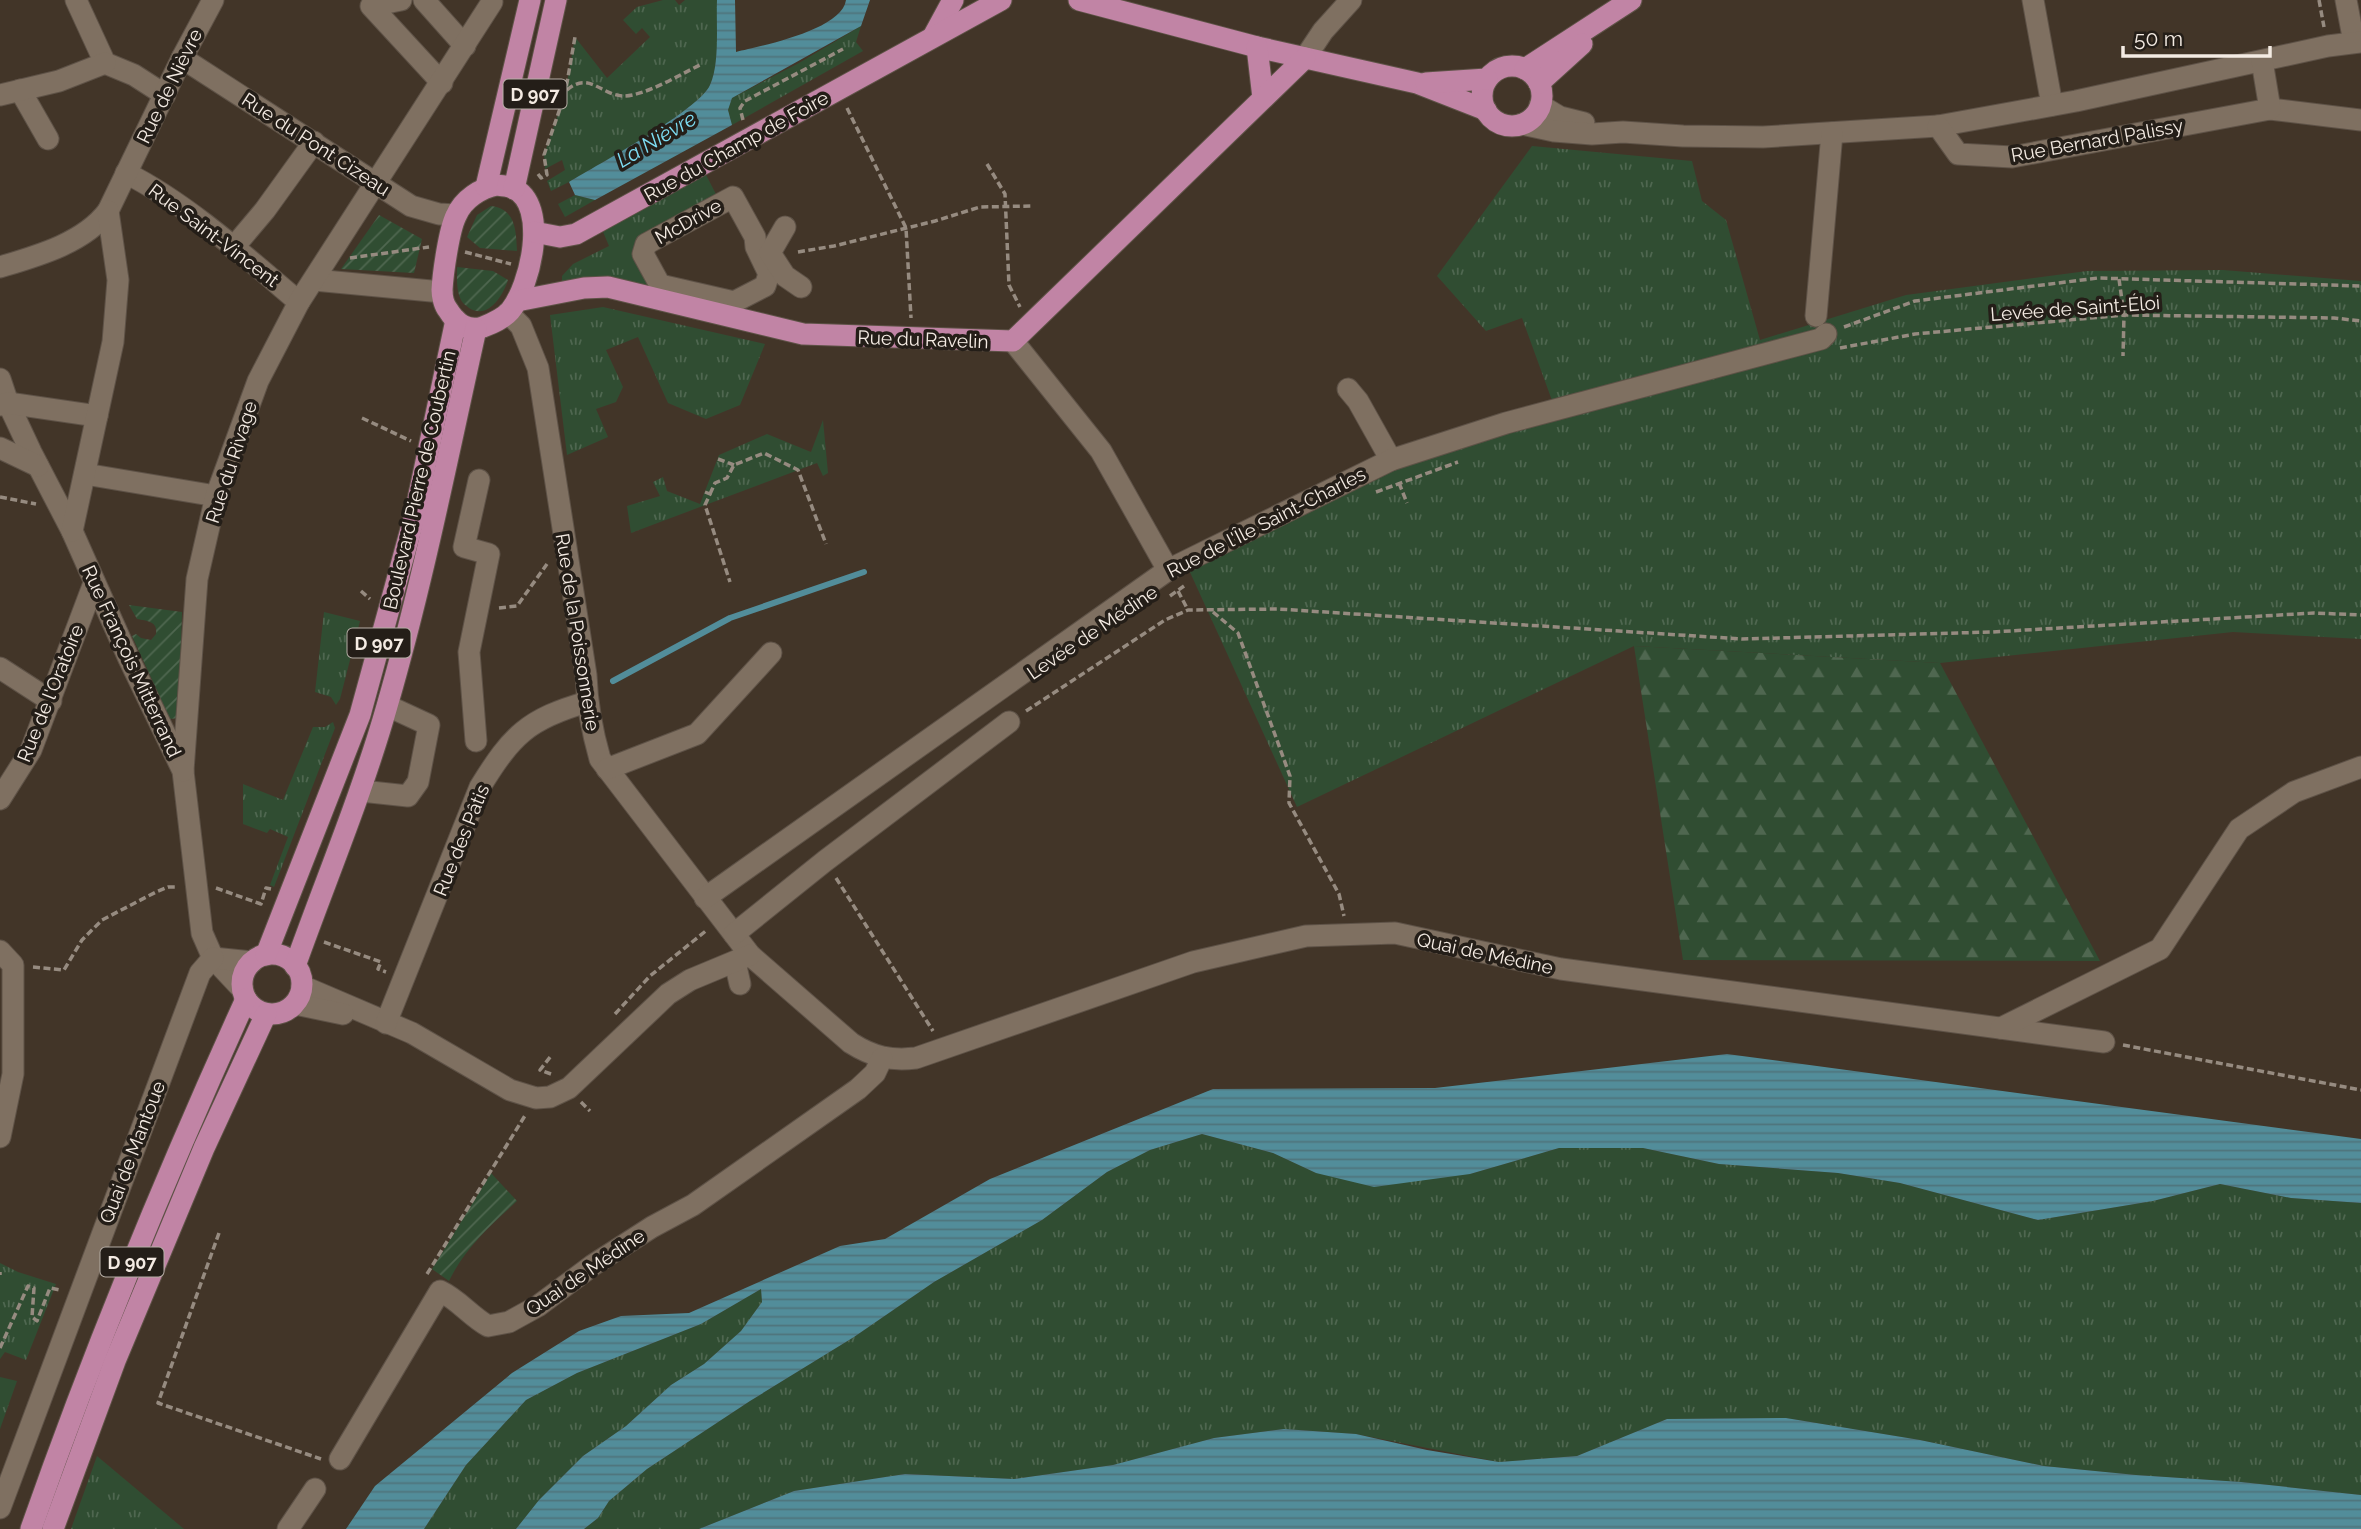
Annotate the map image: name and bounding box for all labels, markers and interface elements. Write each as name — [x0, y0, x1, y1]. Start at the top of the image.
scale bar — [2123, 14, 2270, 58]
street label: Rue de Nièvre — [132, 25, 206, 147]
text: 50 m — [2134, 26, 2183, 51]
road number: D 907 — [504, 80, 566, 108]
street label: Rue du Champ de Foire — [640, 86, 832, 206]
street label: Rue du Pont Cizeau — [238, 88, 394, 200]
water label: La Nièvre — [612, 106, 700, 172]
street label: Rue Bernard Palissy — [2009, 114, 2185, 166]
street label: Rue Saint-Vincent — [145, 179, 284, 291]
street label: McDrive — [651, 194, 725, 248]
street label: Levée de Saint-Éloi — [1989, 291, 2161, 325]
street label: Rue du Ravelin — [857, 326, 989, 352]
street label: Boulevard Pierre de Coubertin — [378, 348, 460, 612]
street label: Rue du Rivage — [201, 398, 261, 526]
street label: Rue de l'Île Saint-Charles — [1163, 462, 1369, 582]
street label: Rue de la Poissonnerie — [552, 532, 604, 732]
street label: Rue François Mitterrand — [78, 562, 186, 760]
street label: Levée de Médine — [1023, 580, 1161, 684]
street label: Rue de l'Oratoire — [12, 621, 88, 765]
road number: D 907 — [348, 628, 410, 658]
street label: Rue des Pâtis — [429, 781, 493, 899]
street label: Quai de Médine — [1415, 928, 1555, 978]
street label: Quai de Mantoue — [95, 1078, 169, 1226]
street label: Quai de Médine — [521, 1224, 649, 1320]
road number: D 907 — [100, 1247, 164, 1276]

